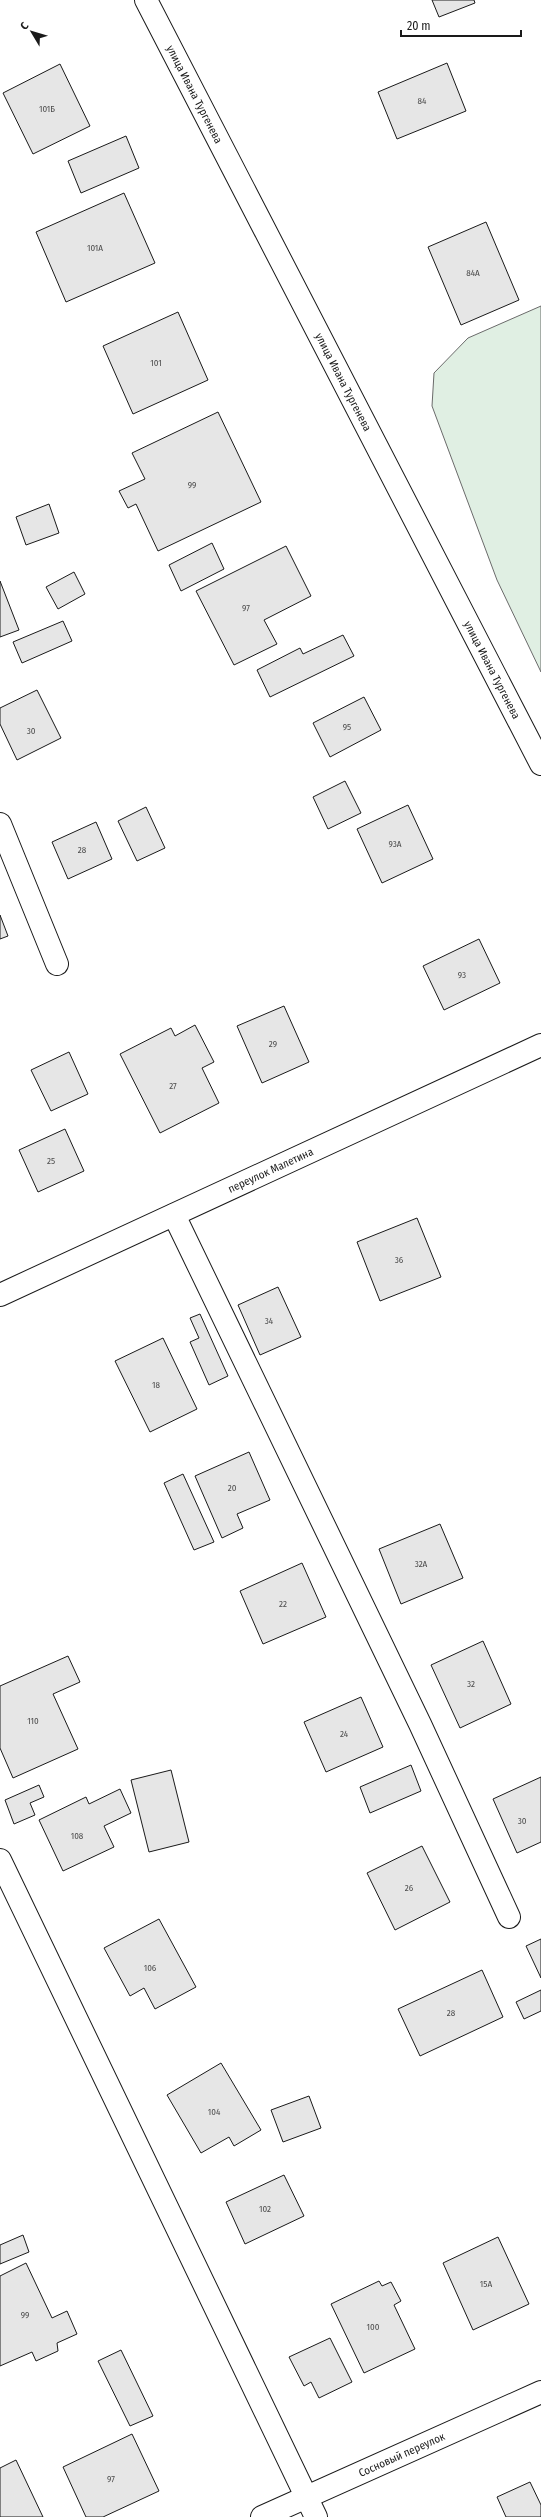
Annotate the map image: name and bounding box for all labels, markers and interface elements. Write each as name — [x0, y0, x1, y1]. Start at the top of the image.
north arrow — [12, 12, 52, 52]
scale bar — [401, 12, 521, 38]
text: 20 m — [407, 19, 431, 33]
text: С — [18, 20, 32, 32]
street label: улица Ивана Тургенева — [164, 43, 225, 145]
house number: 84 — [418, 96, 427, 106]
house number: 101Б — [39, 104, 55, 114]
house number: 101А — [87, 243, 103, 253]
house number: 84А — [466, 268, 480, 278]
street label: улица Ивана Тургенева — [313, 331, 374, 433]
house number: 101 — [150, 358, 162, 368]
house number: 99 — [188, 480, 196, 490]
house number: 97 — [242, 603, 250, 613]
street label: улица Ивана Тургенева — [462, 619, 523, 721]
house number: 95 — [343, 722, 351, 732]
house number: 30 — [27, 726, 36, 736]
house number: 93А — [389, 839, 402, 849]
house number: 28 — [78, 845, 87, 855]
house number: 93 — [458, 970, 466, 980]
house number: 29 — [269, 1039, 277, 1049]
house number: 27 — [169, 1081, 177, 1091]
street label: переулок Малетина — [226, 1145, 315, 1195]
house number: 25 — [47, 1156, 55, 1166]
house number: 36 — [395, 1255, 404, 1265]
house number: 34 — [265, 1316, 274, 1326]
house number: 18 — [152, 1380, 161, 1390]
house number: 20 — [228, 1483, 237, 1493]
house number: 32А — [415, 1559, 428, 1569]
house number: 22 — [279, 1599, 287, 1609]
house number: 32 — [467, 1679, 475, 1689]
house number: 110 — [27, 1716, 39, 1726]
house number: 24 — [340, 1729, 349, 1739]
house number: 30 — [518, 1816, 527, 1826]
house number: 108 — [71, 1831, 84, 1841]
house number: 26 — [405, 1883, 414, 1893]
house number: 106 — [144, 1963, 157, 1973]
house number: 28 — [447, 2008, 456, 2018]
house number: 104 — [208, 2107, 221, 2117]
house number: 102 — [259, 2204, 271, 2214]
house number: 15А — [480, 2279, 492, 2289]
house number: 99 — [21, 2310, 29, 2320]
house number: 100 — [367, 2322, 380, 2332]
street label: Сосновый переулок — [357, 2429, 447, 2479]
house number: 97 — [107, 2474, 115, 2484]

